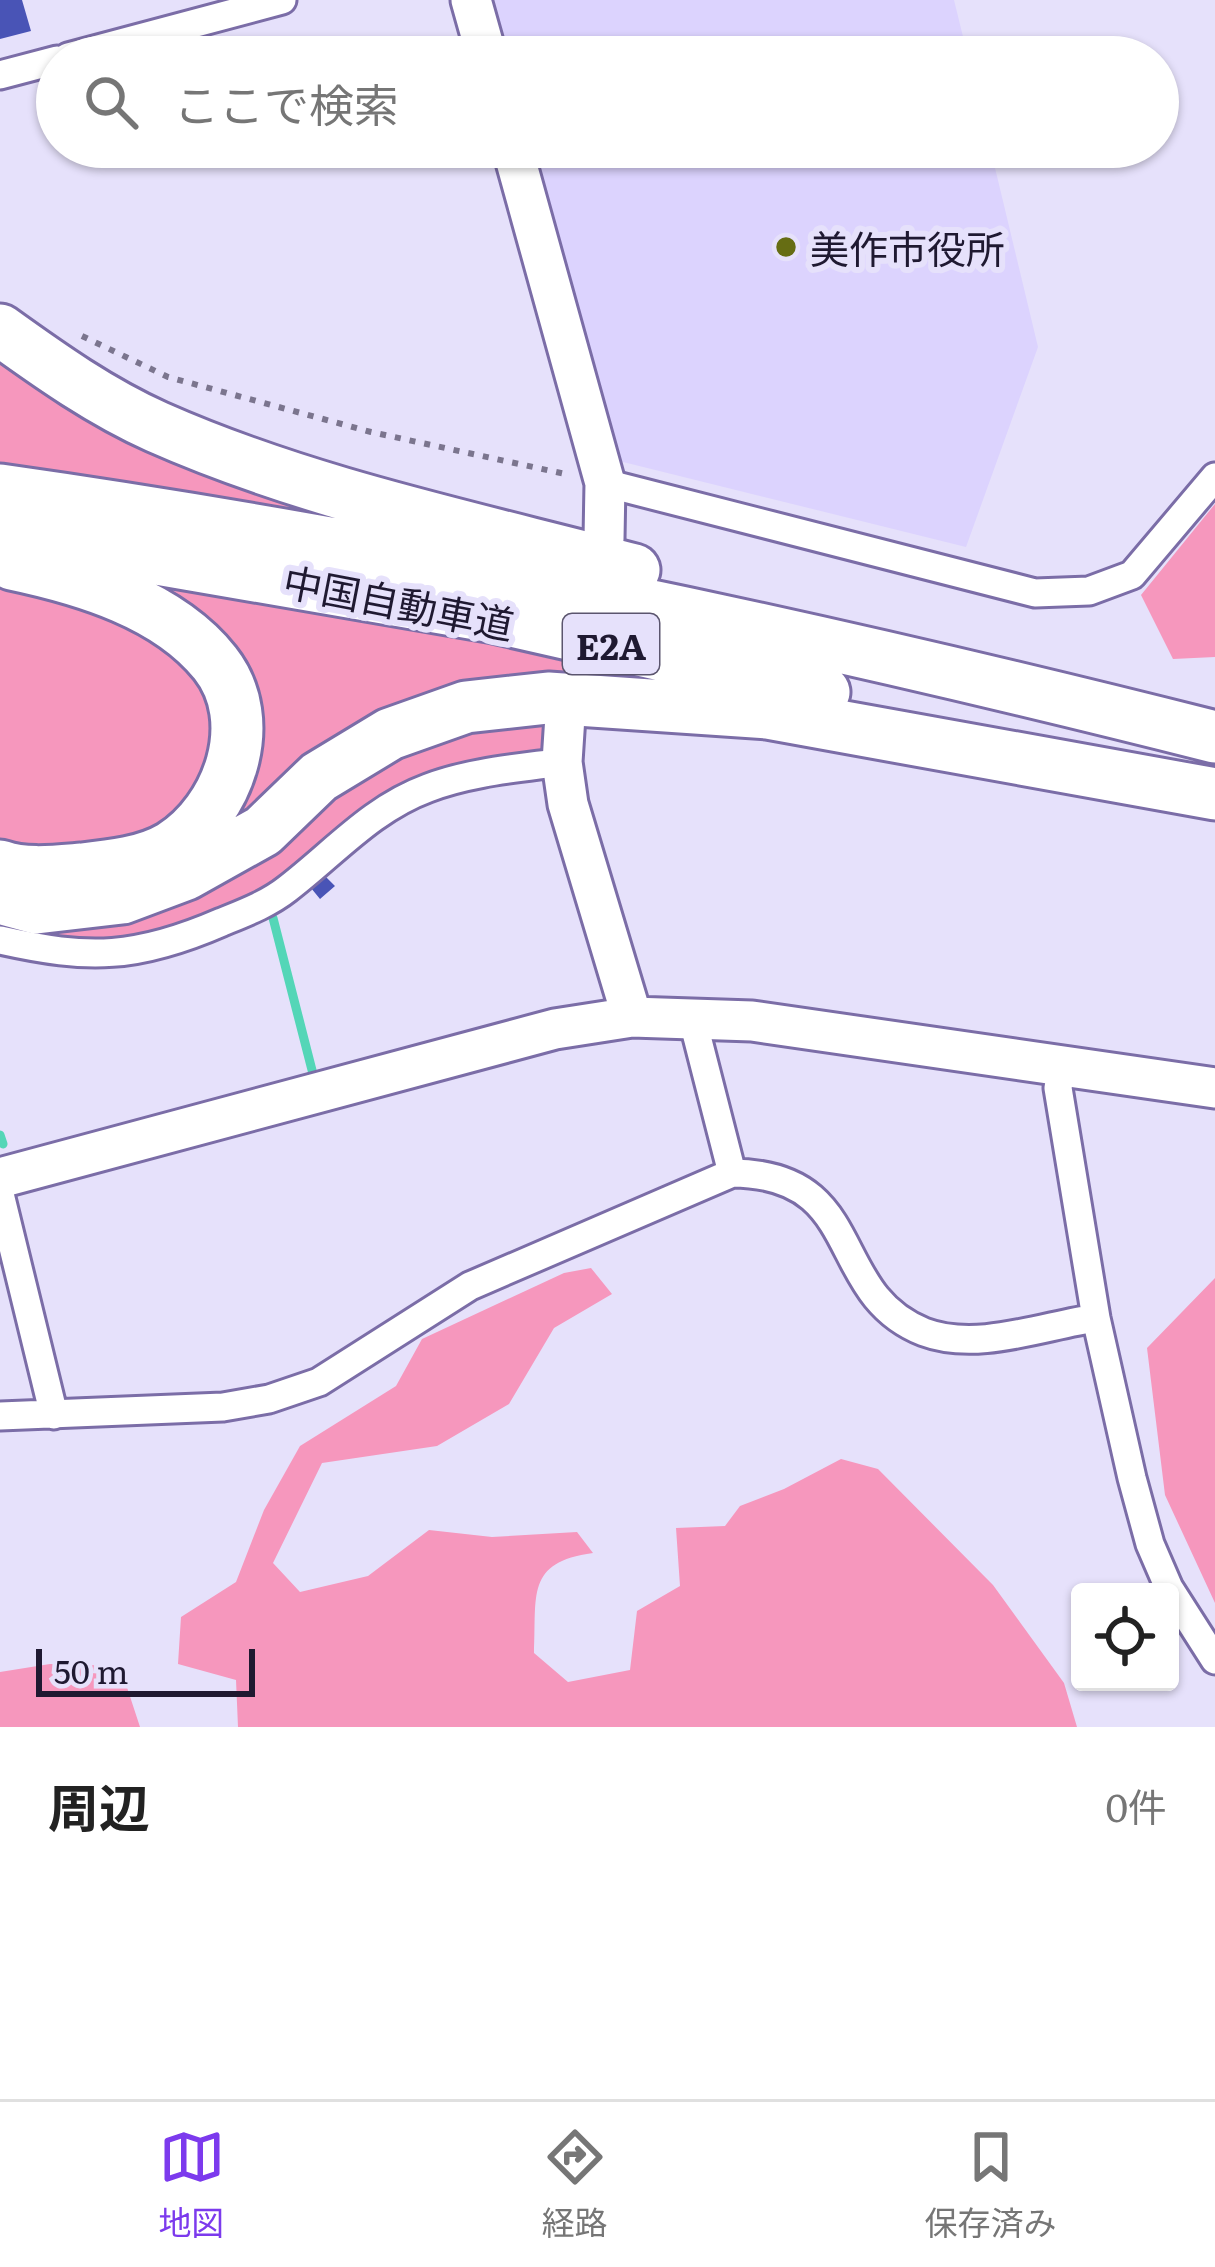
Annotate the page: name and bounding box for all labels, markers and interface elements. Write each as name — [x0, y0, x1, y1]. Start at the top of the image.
search box — [36, 36, 1179, 168]
icon: search — [78, 69, 144, 135]
text: ここで検索 — [174, 69, 399, 136]
place label: 美作市役所 — [810, 218, 1005, 276]
marker: 美作市役所 — [773, 234, 799, 260]
street label: 中国自動車道 — [279, 550, 519, 652]
road number: E2A — [563, 614, 659, 674]
map controls — [1071, 1583, 1179, 1691]
button: locate — [1071, 1583, 1179, 1691]
scale bar — [36, 1643, 255, 1696]
text: 50 m — [54, 1645, 128, 1694]
text: 周辺 — [48, 1767, 150, 1843]
text: 0件 — [1105, 1776, 1167, 1834]
tab: 地図 — [159, 2124, 225, 2245]
tab: 経路 — [542, 2124, 608, 2245]
tab: 保存済み — [925, 2124, 1057, 2245]

